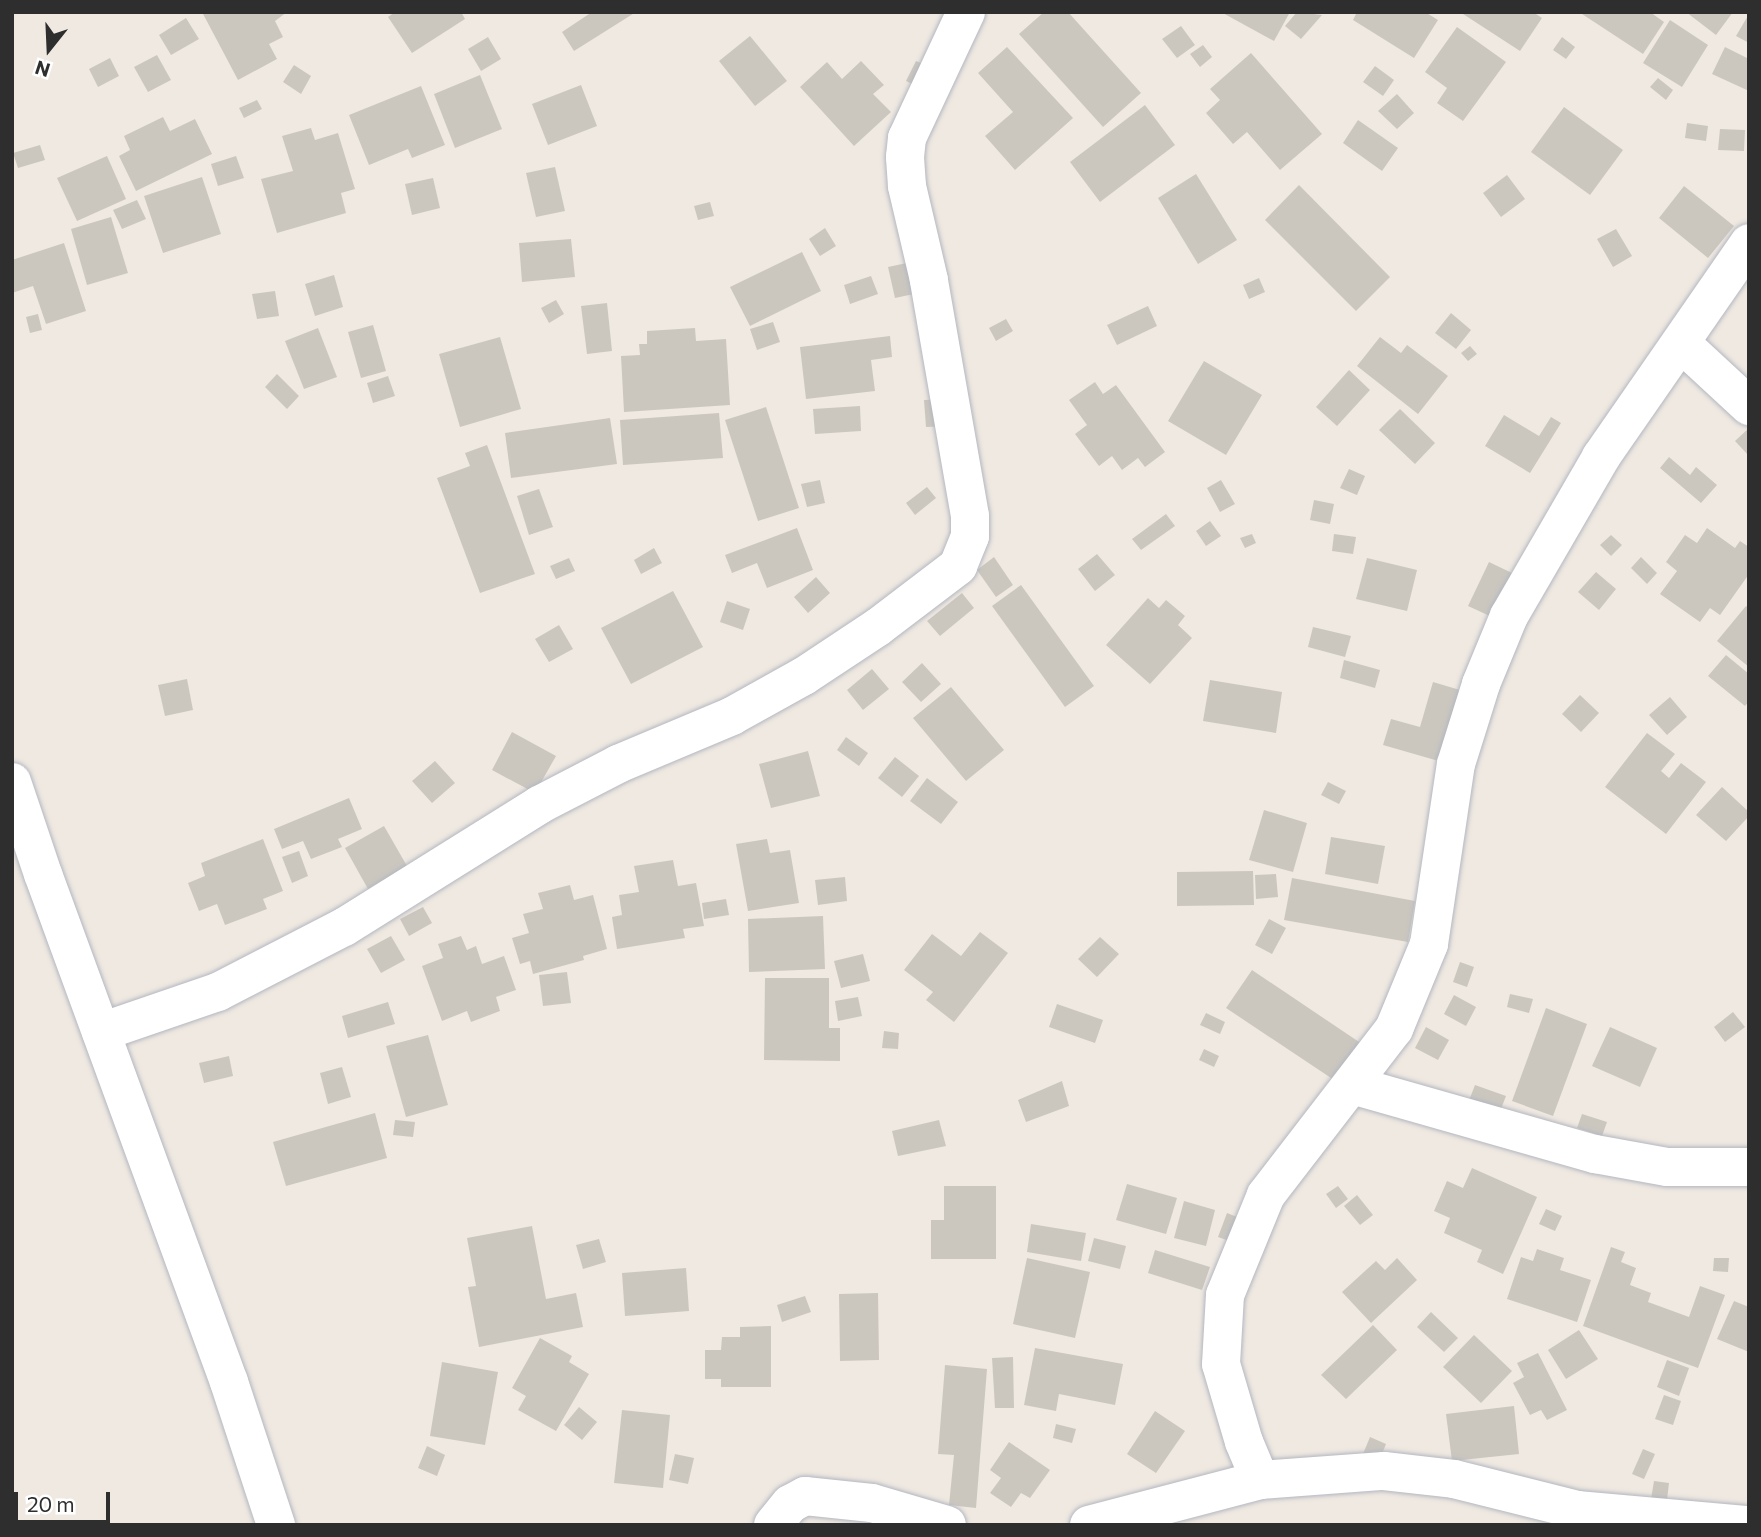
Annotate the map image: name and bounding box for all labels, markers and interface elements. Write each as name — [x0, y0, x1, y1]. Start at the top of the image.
north arrow — [14, 14, 84, 84]
text: N — [32, 56, 53, 83]
scale bar — [18, 1478, 114, 1522]
text: 20 m — [27, 1491, 75, 1516]

